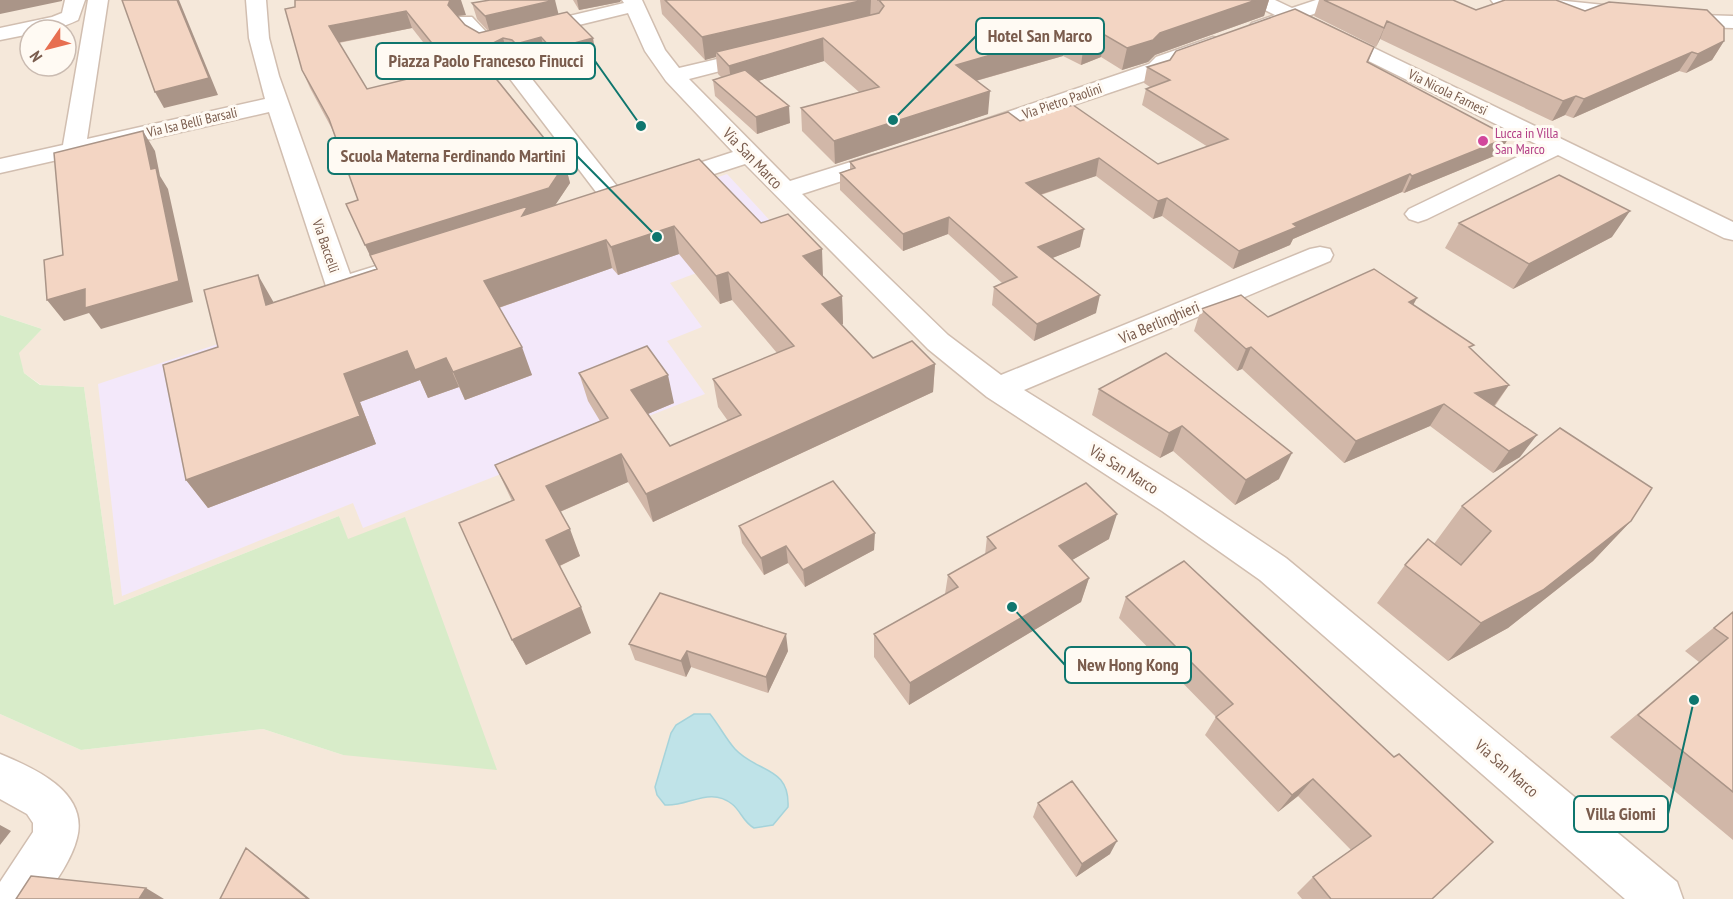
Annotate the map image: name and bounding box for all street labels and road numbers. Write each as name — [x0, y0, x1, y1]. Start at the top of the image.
street label: Via Nicola Farnesi — [1404, 65, 1491, 119]
street label: Via Pietro Paolini — [1019, 79, 1104, 123]
street label: Via Isa Belli Barsali — [144, 103, 239, 141]
street label: Via San Marco — [718, 122, 787, 193]
street label: Via Baccelli — [308, 216, 343, 275]
street label: Via Berlinghieri — [1115, 296, 1202, 348]
street label: Via San Marco — [1085, 439, 1162, 498]
street label: Via San Marco — [1470, 734, 1543, 801]

